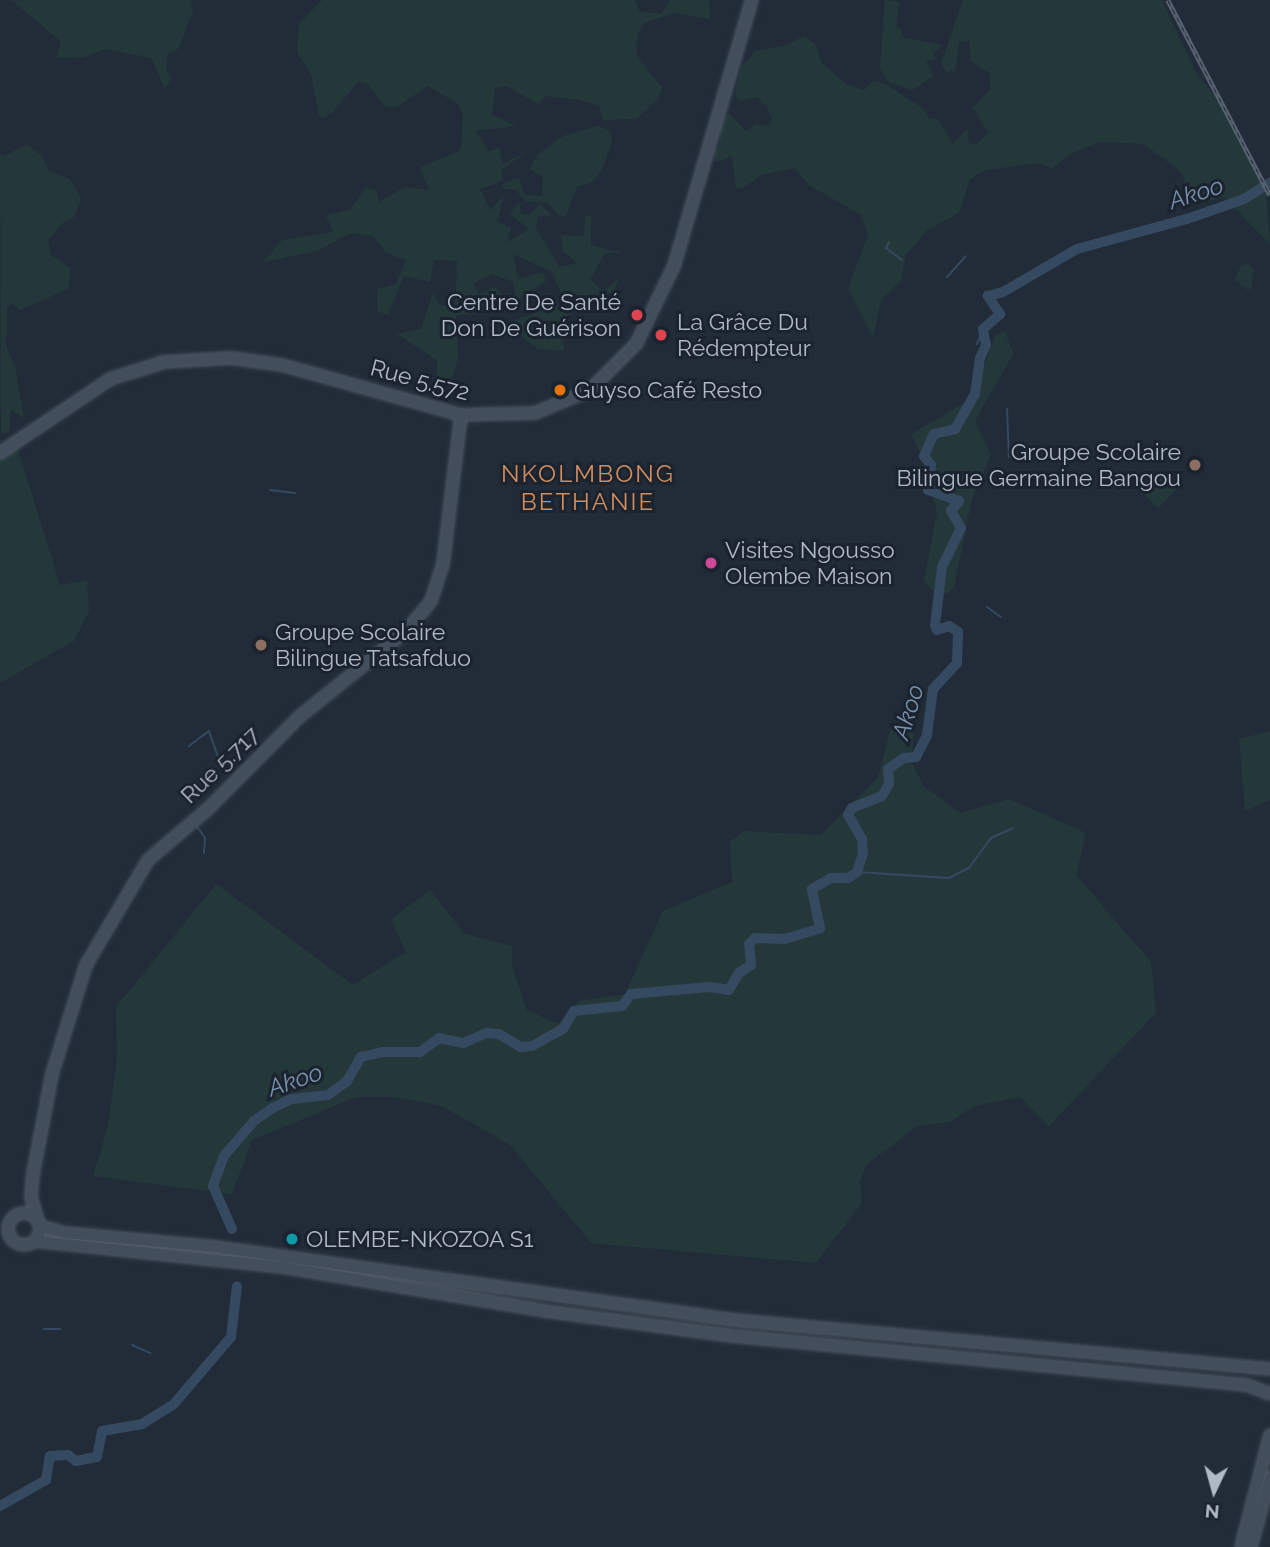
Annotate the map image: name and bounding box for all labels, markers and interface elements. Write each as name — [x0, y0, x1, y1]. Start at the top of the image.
water label: Akoo — [1165, 171, 1227, 215]
place label: Centre De Santé Don De Guérison — [441, 288, 621, 342]
marker: Centre De Santé Don De Guérison — [627, 305, 647, 325]
place label: La Grâce Du Rédempteur — [677, 308, 811, 362]
marker: La Grâce Du Rédempteur — [651, 325, 671, 345]
street label: Rue 5.572 — [367, 354, 473, 406]
place label: Guyso Café Resto — [574, 376, 762, 404]
marker: Guyso Café Resto — [552, 382, 568, 398]
place label: Groupe Scolaire Bilingue Germaine Bangou — [896, 438, 1181, 492]
marker: Groupe Scolaire Bilingue Germaine Bangou — [1187, 457, 1203, 473]
district label: NKOLMBONG BETHANIE — [502, 460, 674, 516]
place label: Visites Ngousso Olembe Maison — [725, 536, 895, 590]
marker: Visites Ngousso Olembe Maison — [703, 555, 719, 571]
place label: Groupe Scolaire Bilingue Tatsafduo — [275, 618, 472, 672]
marker: Groupe Scolaire Bilingue Tatsafduo — [253, 637, 269, 653]
water label: Akoo — [886, 681, 930, 743]
street label: Rue 5.717 — [175, 721, 265, 809]
water label: Akoo — [264, 1057, 326, 1103]
place label: OLEMBE-NKOZOA S1 — [306, 1225, 534, 1253]
marker: OLEMBE-NKOZOA S1 — [284, 1231, 300, 1247]
north arrow — [1179, 1456, 1249, 1526]
text: N — [1204, 1500, 1220, 1524]

